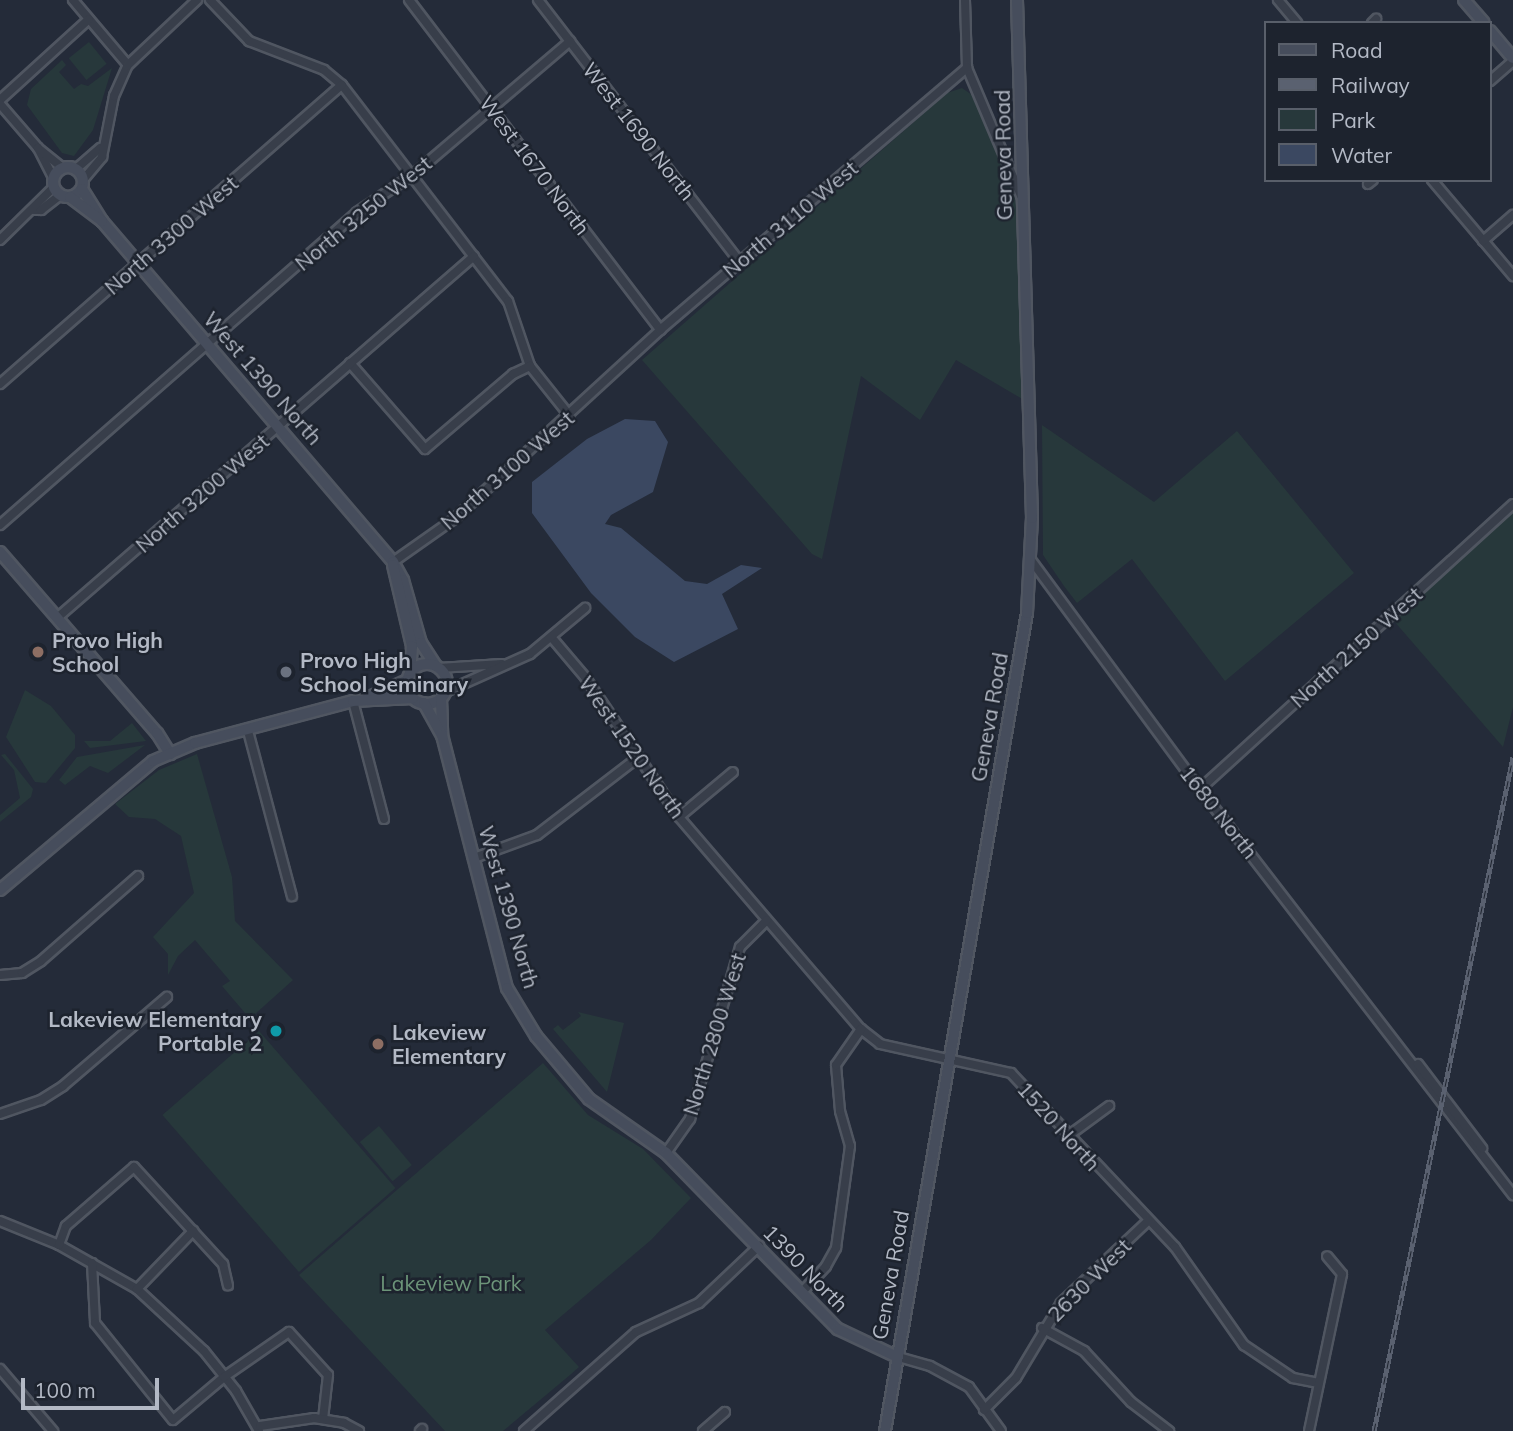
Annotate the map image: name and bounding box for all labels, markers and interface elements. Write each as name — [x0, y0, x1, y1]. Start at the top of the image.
legend — [1264, 21, 1492, 182]
text: Road — [1331, 37, 1382, 63]
street label: West 1690 North — [577, 57, 701, 205]
text: Railway — [1331, 72, 1410, 98]
street label: Geneva Road — [989, 89, 1017, 221]
street label: West 1670 North — [474, 90, 596, 240]
text: Park — [1331, 107, 1375, 133]
text: Water — [1331, 142, 1392, 168]
street label: North 3250 West — [290, 150, 436, 276]
street label: North 3110 West — [718, 155, 862, 283]
street label: North 3300 West — [99, 170, 243, 300]
street label: West 1390 North — [198, 306, 328, 450]
street label: North 3100 West — [435, 405, 579, 535]
street label: North 3200 West — [130, 428, 274, 558]
street label: North 2150 West — [1285, 581, 1427, 713]
place label: Provo High School — [52, 627, 163, 677]
marker: Provo High School — [30, 644, 46, 660]
place label: Provo High School Seminary — [300, 647, 468, 697]
street label: Geneva Road — [965, 650, 1013, 784]
marker: Provo High School Seminary — [278, 664, 294, 680]
street label: West 1520 North — [573, 671, 691, 823]
street label: 1680 North — [1175, 760, 1263, 864]
street label: West 1390 North — [474, 823, 544, 991]
street label: North 2800 West — [677, 950, 751, 1118]
place label: Lakeview Elementary Portable 2 — [48, 1006, 262, 1056]
place label: Lakeview Elementary — [392, 1019, 506, 1069]
marker: Lakeview Elementary Portable 2 — [268, 1023, 284, 1039]
marker: Lakeview Elementary — [370, 1036, 386, 1052]
street label: 1520 North — [1012, 1076, 1106, 1176]
street label: Geneva Road — [866, 1208, 914, 1342]
street label: 1390 North — [758, 1219, 854, 1317]
street label: 2630 West — [1042, 1233, 1136, 1327]
park label: Lakeview Park — [380, 1270, 522, 1296]
scale bar — [24, 1364, 163, 1408]
text: 100 m — [34, 1377, 96, 1403]

